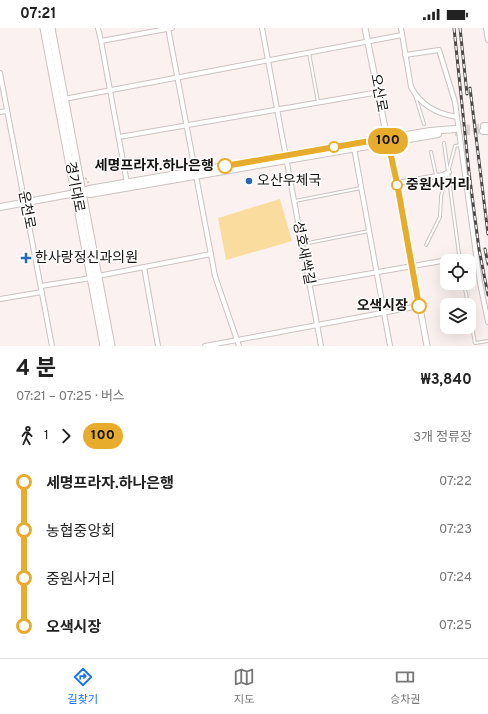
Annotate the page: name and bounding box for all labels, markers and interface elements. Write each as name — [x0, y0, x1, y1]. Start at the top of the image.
text: 07:21 — [20, 5, 56, 24]
street label: 오산로 — [366, 72, 390, 114]
line badge: 100 — [365, 128, 411, 154]
text: 100 — [376, 132, 400, 149]
unlabelled marker — [328, 141, 340, 153]
place label: 세명프라자.하나은행 — [95, 158, 214, 175]
marker: 세명프라자.하나은행 — [217, 158, 233, 174]
street label: 경기대로 — [61, 160, 87, 214]
place label: 오산우체국 — [257, 173, 322, 190]
marker: 오산우체국 — [244, 176, 254, 186]
place label: 중원사거리 — [406, 177, 470, 194]
marker: 중원사거리 — [391, 179, 403, 191]
street label: 운천로 — [14, 189, 39, 231]
street label: 성호새싹길 — [289, 220, 317, 286]
place label: 한사랑정신과의원 — [35, 250, 138, 267]
marker: 한사랑정신과의원 — [20, 252, 32, 264]
map controls — [440, 254, 476, 334]
button: locate — [440, 254, 476, 290]
place label: 오색시장 — [356, 298, 408, 315]
marker: 오색시장 — [411, 298, 427, 314]
button: layers — [440, 298, 476, 334]
text: 4 분 — [16, 356, 56, 383]
text: ₩3,840 — [421, 371, 472, 390]
text: 07:21 – 07:25 · 버스 — [16, 389, 125, 405]
icon: walk — [16, 425, 38, 447]
icon: forward — [55, 425, 77, 447]
text: 100 — [91, 427, 115, 444]
text: 1 — [44, 428, 49, 444]
text: 3개 정류장 — [413, 430, 472, 446]
text: 07:22 — [439, 474, 472, 490]
text: 세명프라자.하나은행 — [46, 475, 174, 494]
text: 07:23 — [439, 522, 472, 538]
text: 농협중앙회 — [46, 523, 115, 542]
text: 07:24 — [439, 570, 472, 586]
text: 중원사거리 — [46, 571, 115, 590]
text: 07:25 — [439, 618, 472, 634]
text: 오색시장 — [46, 619, 101, 638]
tab: 길찾기 — [68, 666, 98, 707]
tab: 지도 — [233, 666, 255, 707]
tab: 승차권 — [390, 666, 420, 707]

